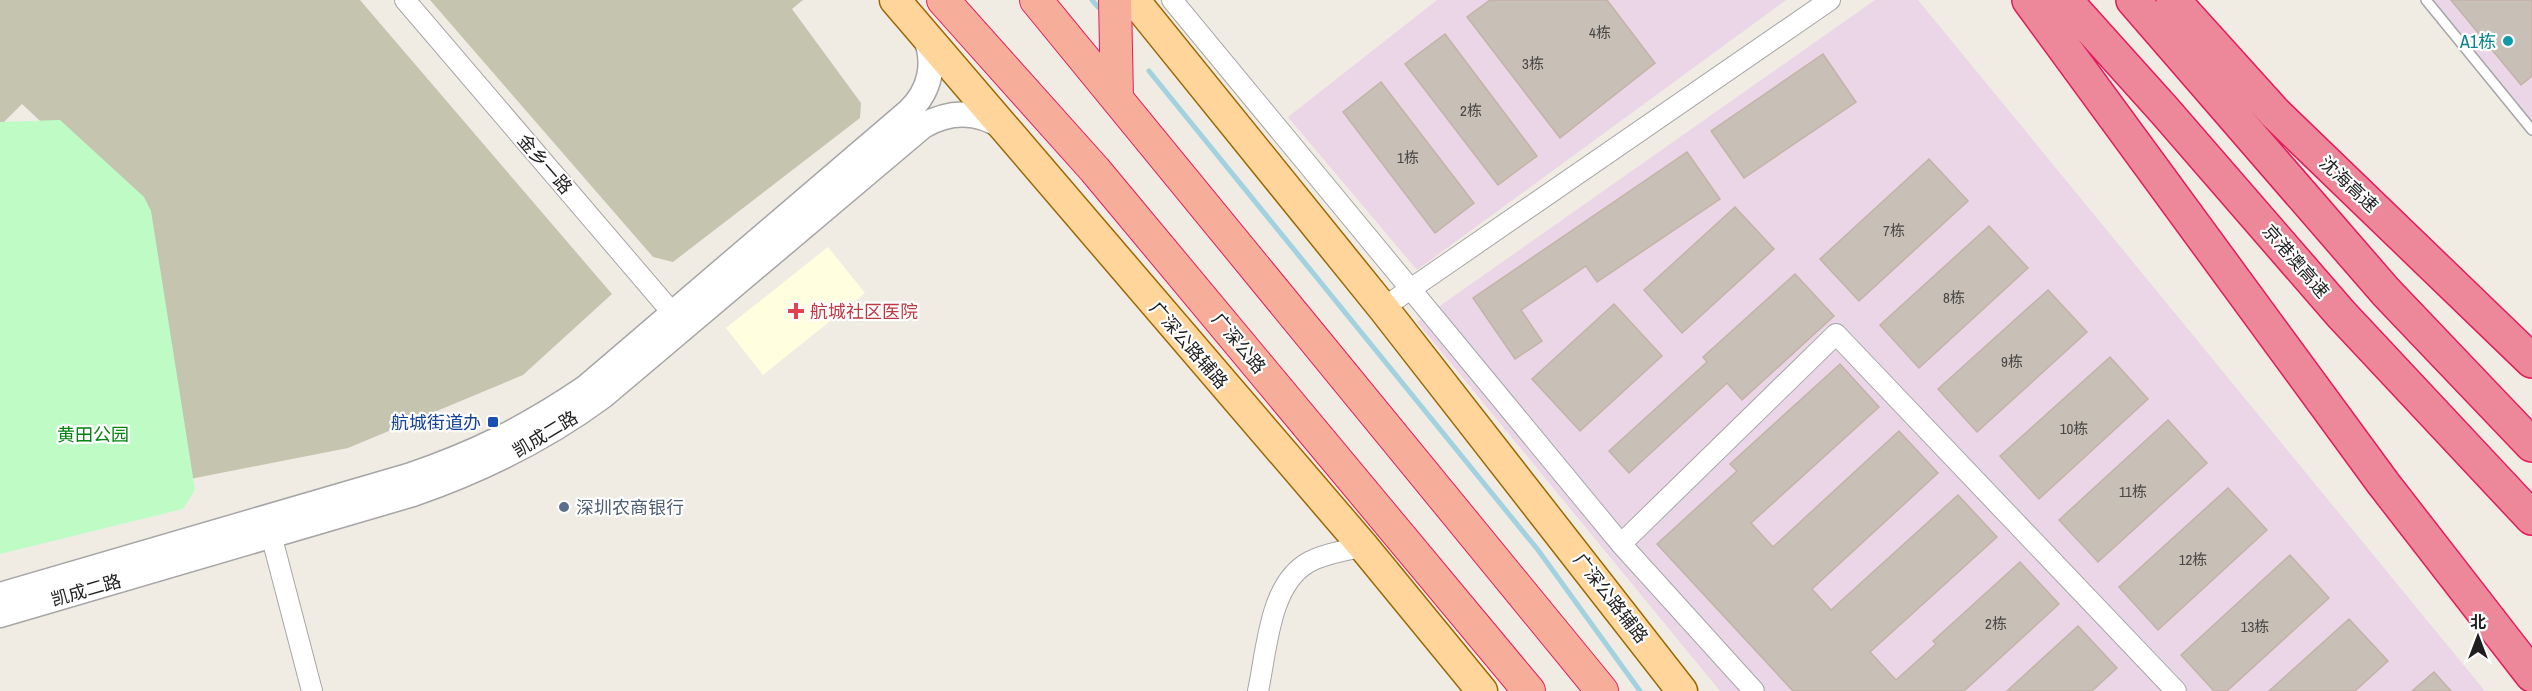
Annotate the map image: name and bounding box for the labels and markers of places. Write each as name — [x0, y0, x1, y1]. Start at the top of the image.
place label: A1栋 — [2459, 29, 2496, 54]
marker: A1栋 — [2501, 34, 2515, 48]
place label: 航城社区医院 — [810, 299, 918, 324]
marker: 航城社区医院 — [787, 302, 805, 320]
place label: 航城街道办 — [391, 410, 481, 435]
marker: 航城街道办 — [486, 415, 500, 429]
place label: 深圳农商银行 — [576, 495, 684, 520]
marker: 深圳农商银行 — [557, 500, 571, 514]

